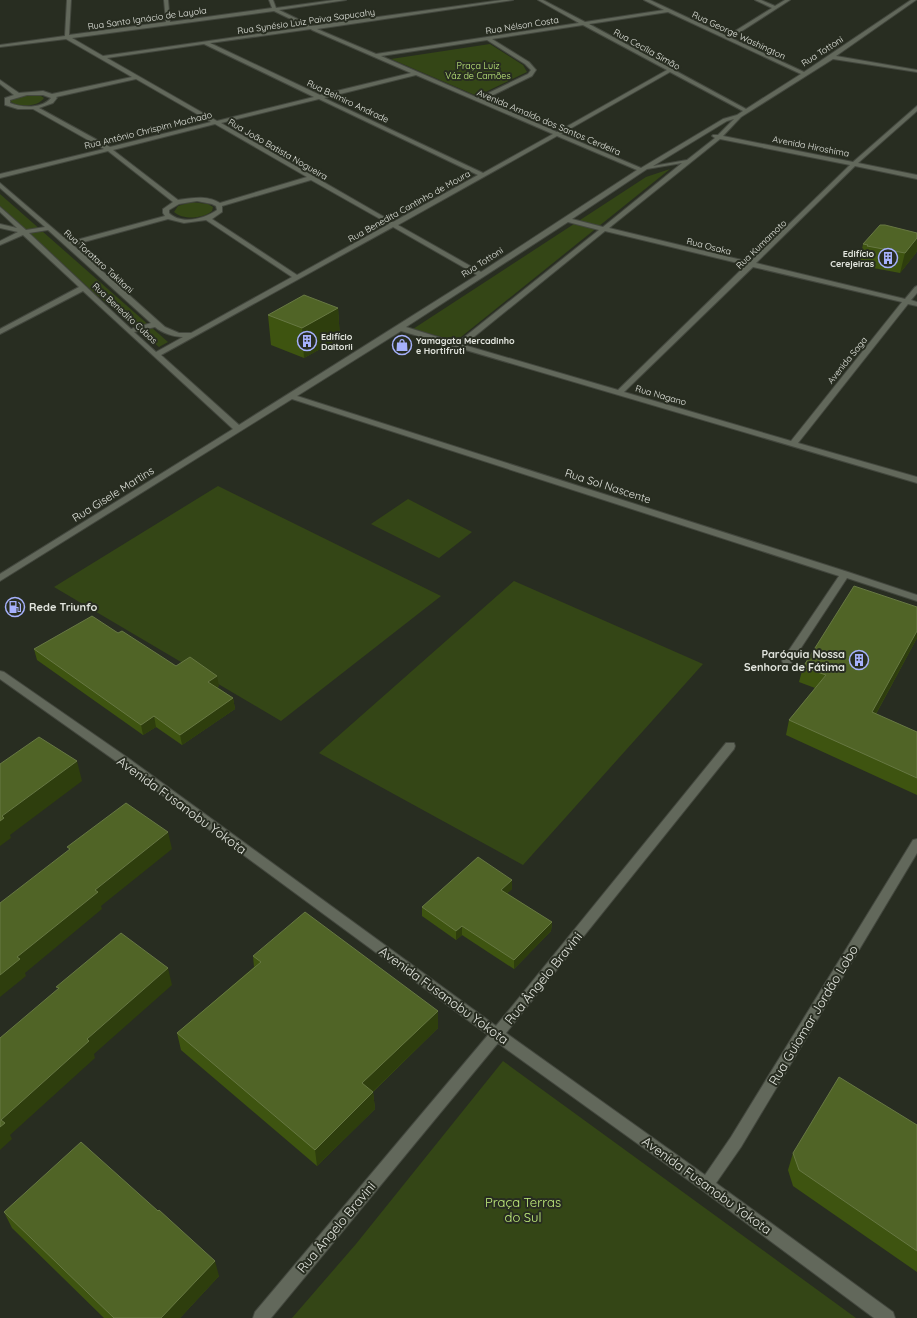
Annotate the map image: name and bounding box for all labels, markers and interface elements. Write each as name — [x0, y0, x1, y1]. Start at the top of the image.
street label: Rua Santo Ignácio de Layola — [87, 4, 207, 32]
street label: Rua Synésio Luiz Paiva Sapucahy — [237, 6, 375, 36]
street label: Rua George Washington — [691, 8, 787, 62]
street label: Rua Nélson Costa — [485, 14, 559, 36]
street label: Rua Cecília Simão — [612, 26, 682, 72]
street label: Rua Tottoni — [799, 33, 845, 69]
park label: Praça Luiz Váz de Camões — [445, 60, 511, 81]
street label: Rua Belmiro Andrade — [305, 77, 391, 125]
street label: Avenida Arnaldo dos Santos Cerdeira — [475, 87, 623, 157]
street label: Rua Antônio Chrispim Machado — [83, 109, 213, 151]
street label: Rua João Batista Nogueira — [226, 116, 330, 182]
street label: Avenida Hiroshima — [772, 133, 850, 159]
street label: Rua Benedita Cantinho de Moura — [346, 168, 472, 244]
street label: Rua Kumamoto — [734, 217, 788, 271]
street label: Rua Torataro Takitani — [62, 227, 136, 295]
street label: Rua Osaka — [685, 235, 733, 257]
street label: Rua Tottoni — [459, 244, 505, 280]
building icon: Edifício Cerejeiras — [877, 247, 899, 269]
place label: Edifício Cerejeiras — [830, 248, 875, 269]
street label: Rua Benedito Cubas — [90, 280, 160, 346]
building icon: Edifício Daitorii — [296, 330, 318, 352]
place label: Edifício Daitorii — [321, 331, 353, 352]
shop icon: Yamagata Mercadinho e Hortifruti — [391, 334, 413, 356]
street label: Avenida Saga — [825, 334, 869, 386]
place label: Yamagata Mercadinho e Hortifruti — [416, 335, 515, 356]
street label: Rua Nagano — [634, 382, 688, 408]
street label: Rua Gisele Martins — [70, 463, 156, 525]
street label: Rua Sol Nascente — [563, 466, 653, 506]
fuel station icon: Rede Triunfo — [4, 596, 26, 618]
place label: Rede Triunfo — [29, 600, 98, 614]
place label: Paróquia Nossa Senhora de Fátima — [744, 647, 845, 674]
building icon: Paróquia Nossa Senhora de Fátima — [848, 649, 870, 671]
street label: Avenida Fusanobu Yokota — [114, 753, 250, 857]
street label: Rua Ângelo Bravini — [501, 929, 585, 1027]
street label: Rua Guiomar Jordão Lobo — [765, 942, 861, 1088]
street label: Avenida Fusanobu Yokota — [376, 943, 512, 1047]
street label: Avenida Fusanobu Yokota — [639, 1133, 775, 1237]
street label: Rua Ângelo Bravini — [293, 1178, 379, 1276]
park label: Praça Terras do Sul — [485, 1194, 561, 1225]

